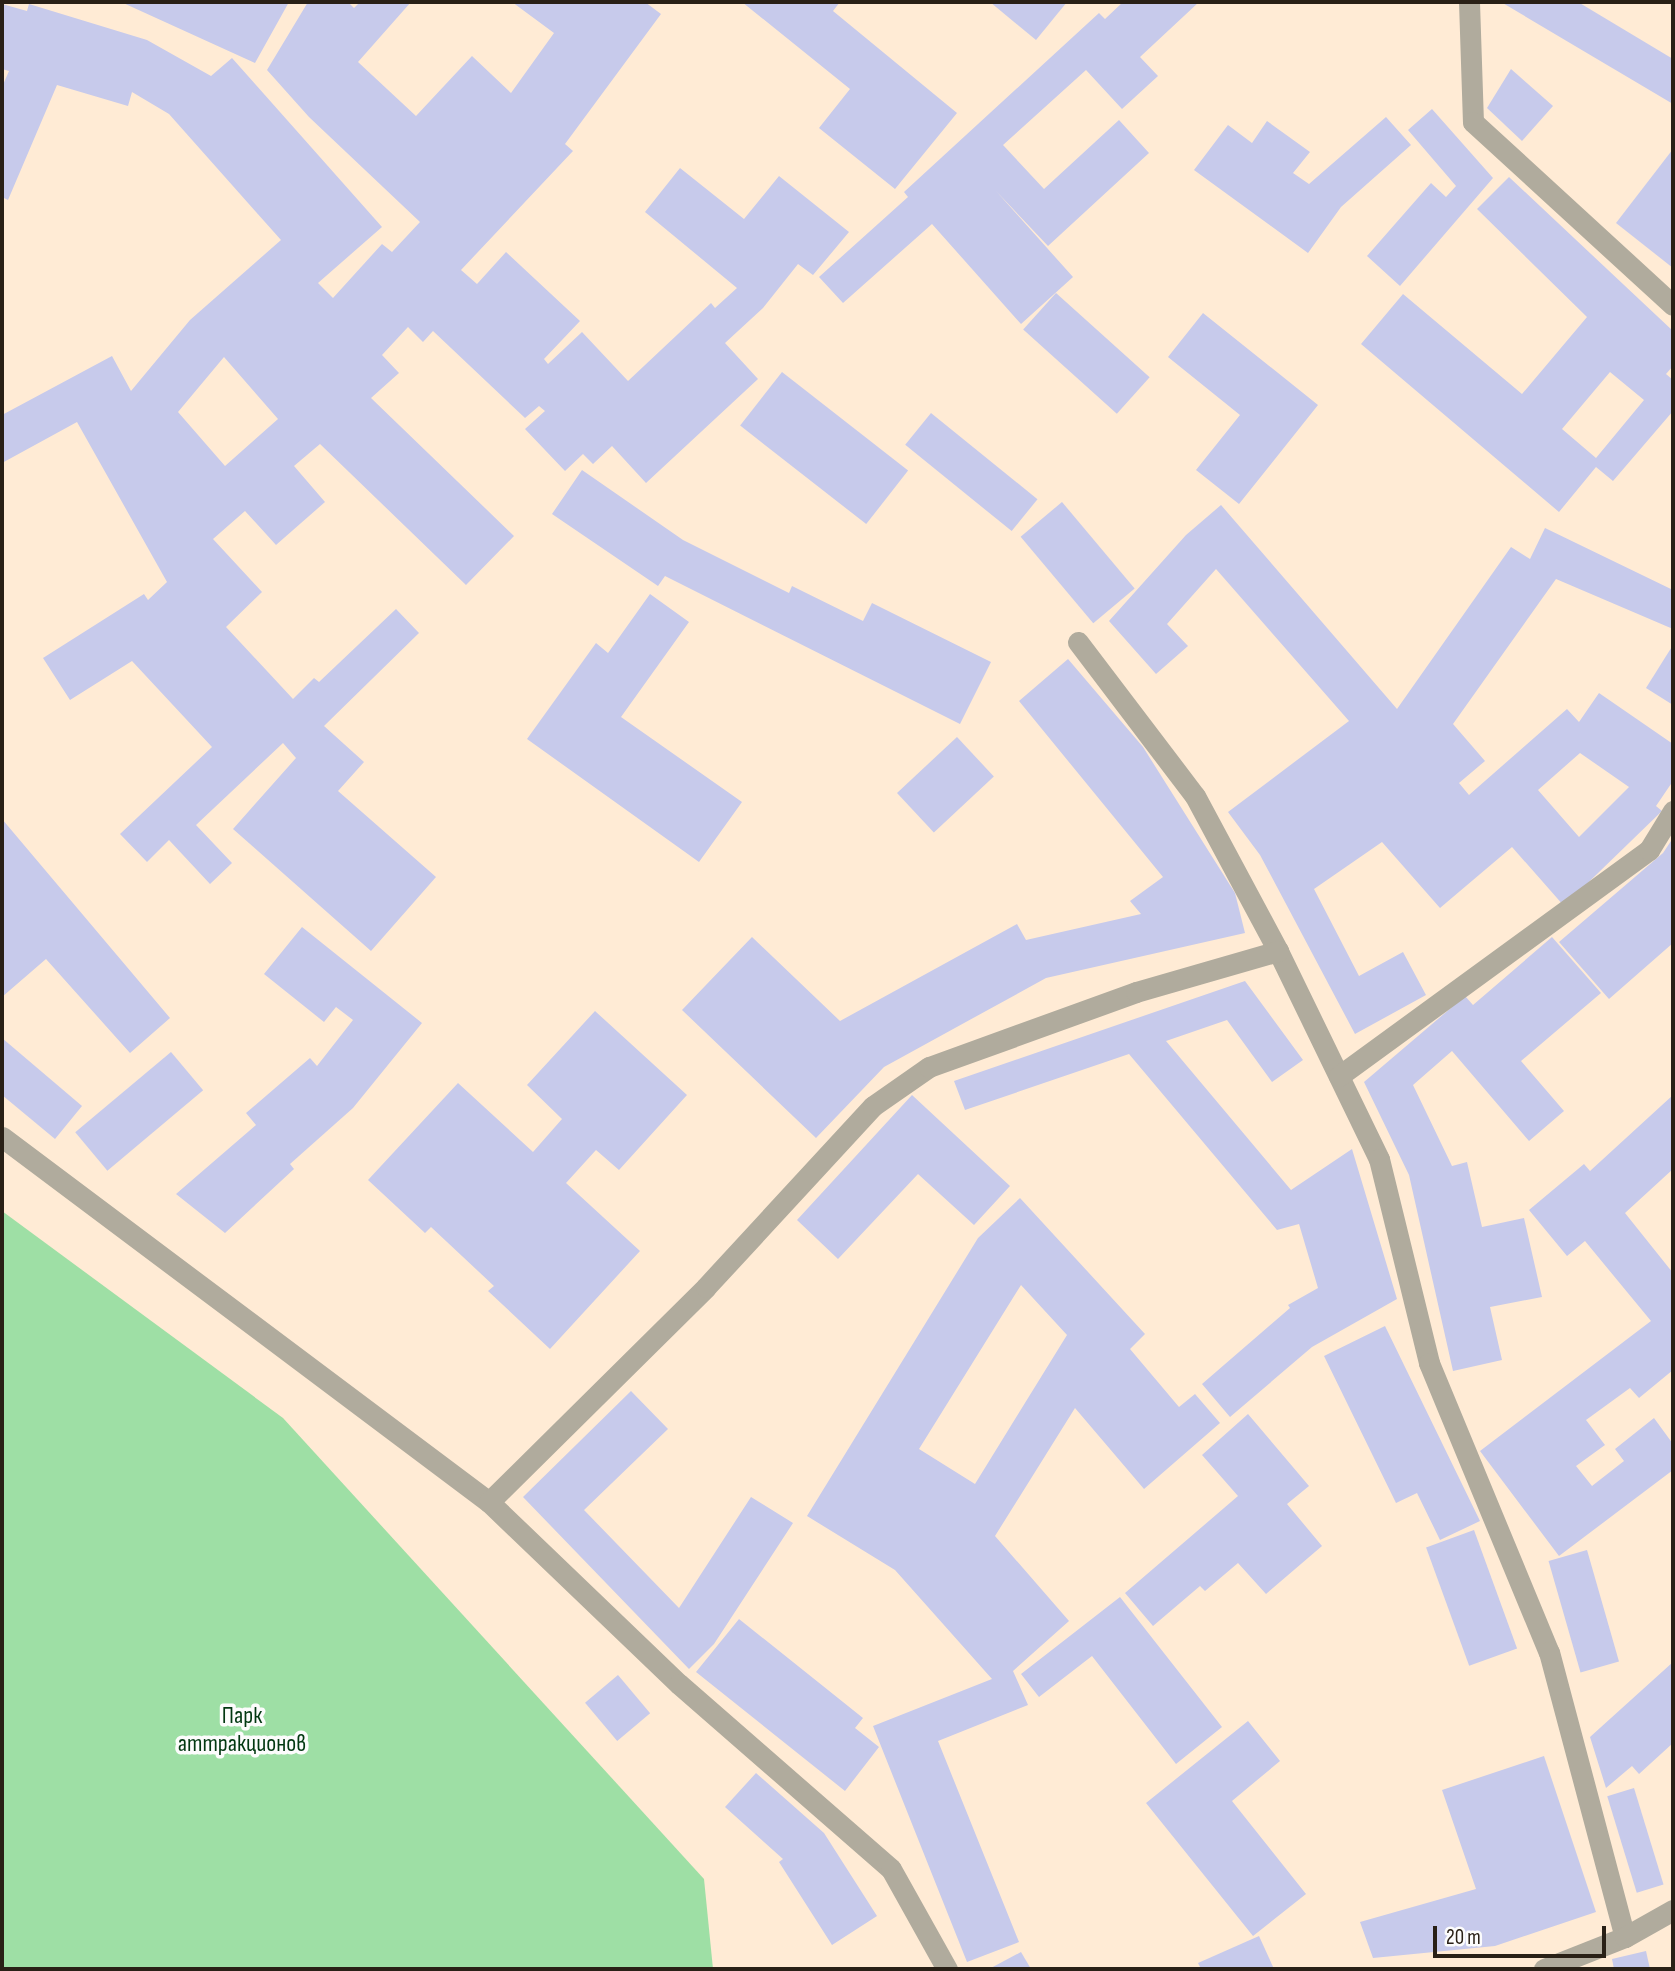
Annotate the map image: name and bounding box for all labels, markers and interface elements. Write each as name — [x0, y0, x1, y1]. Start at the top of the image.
park label: Парк аттракционов — [178, 1702, 306, 1758]
scale bar — [1437, 1912, 1610, 1956]
text: 20 m — [1446, 1925, 1481, 1950]

